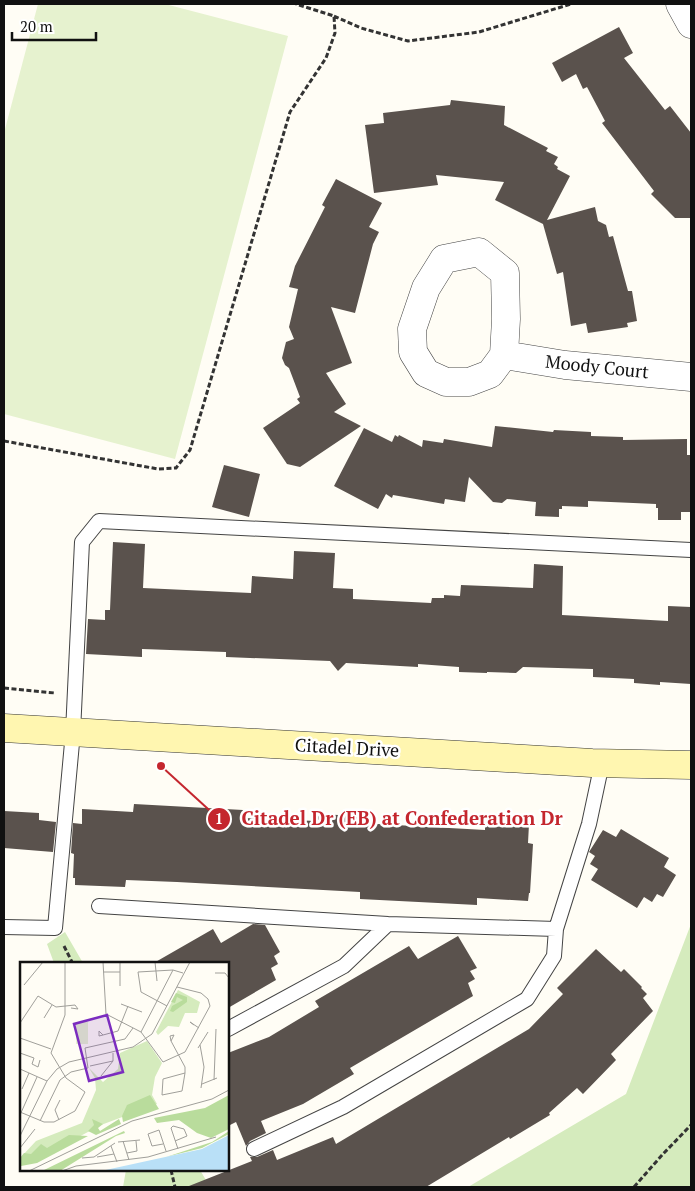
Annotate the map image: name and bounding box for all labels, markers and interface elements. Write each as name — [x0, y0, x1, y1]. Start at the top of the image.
scale bar — [12, 10, 96, 42]
text: 20 m — [20, 16, 53, 36]
street label: Moody Court — [544, 349, 650, 383]
street label: Citadel Drive — [294, 732, 400, 762]
callout: Citadel Dr (EB) at Confederation Dr — [206, 802, 573, 836]
text: Citadel Dr (EB) at Confederation Dr — [241, 805, 563, 830]
text: 1 — [215, 808, 223, 828]
inset map — [20, 962, 229, 1171]

